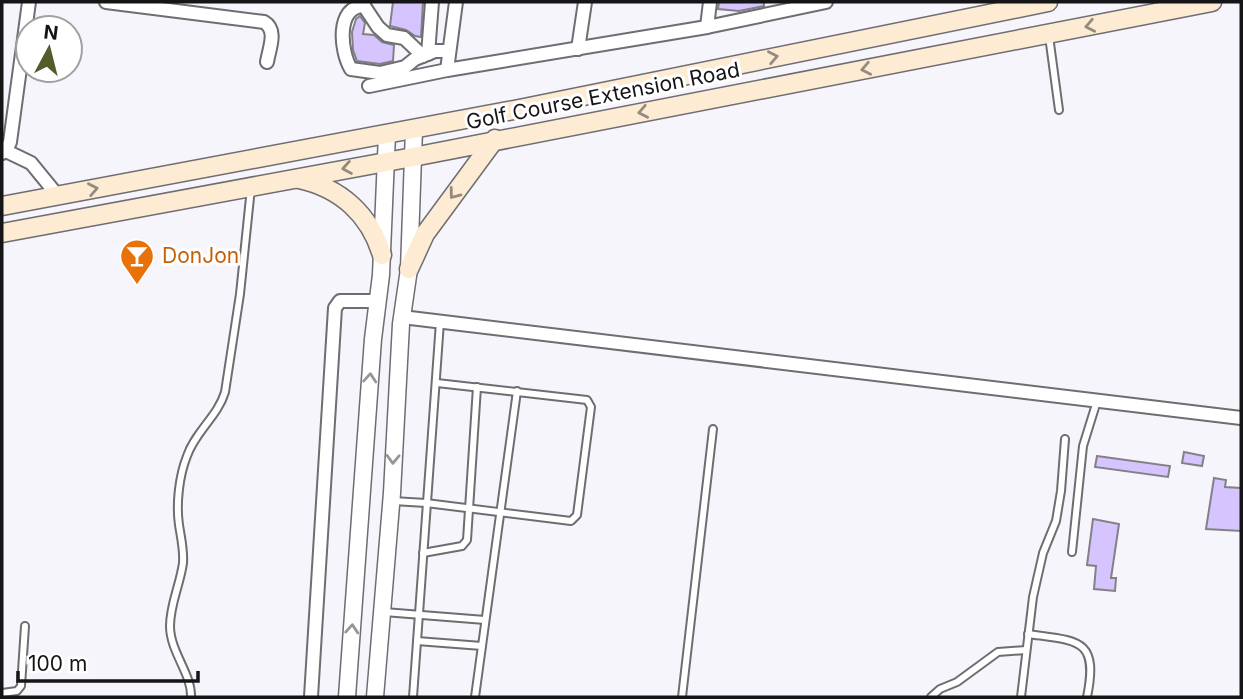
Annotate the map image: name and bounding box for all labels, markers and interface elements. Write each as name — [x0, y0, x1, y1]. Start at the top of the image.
north arrow — [14, 14, 84, 84]
one-way arrow — [1084, 17, 1096, 32]
text: N — [42, 20, 60, 45]
one-way arrow — [767, 51, 779, 66]
street label: Golf Course Extension Road — [464, 57, 742, 134]
one-way arrow — [860, 61, 872, 76]
one-way arrow — [637, 104, 649, 119]
one-way arrow — [341, 160, 353, 175]
one-way arrow — [87, 182, 99, 197]
one-way arrow — [449, 186, 462, 199]
bar icon: DonJon — [118, 237, 156, 286]
place label: DonJon — [162, 243, 239, 268]
one-way arrow — [362, 372, 377, 383]
one-way arrow — [386, 453, 401, 464]
one-way arrow — [344, 623, 359, 634]
scale bar — [18, 640, 198, 684]
text: 100 m — [28, 651, 87, 676]

